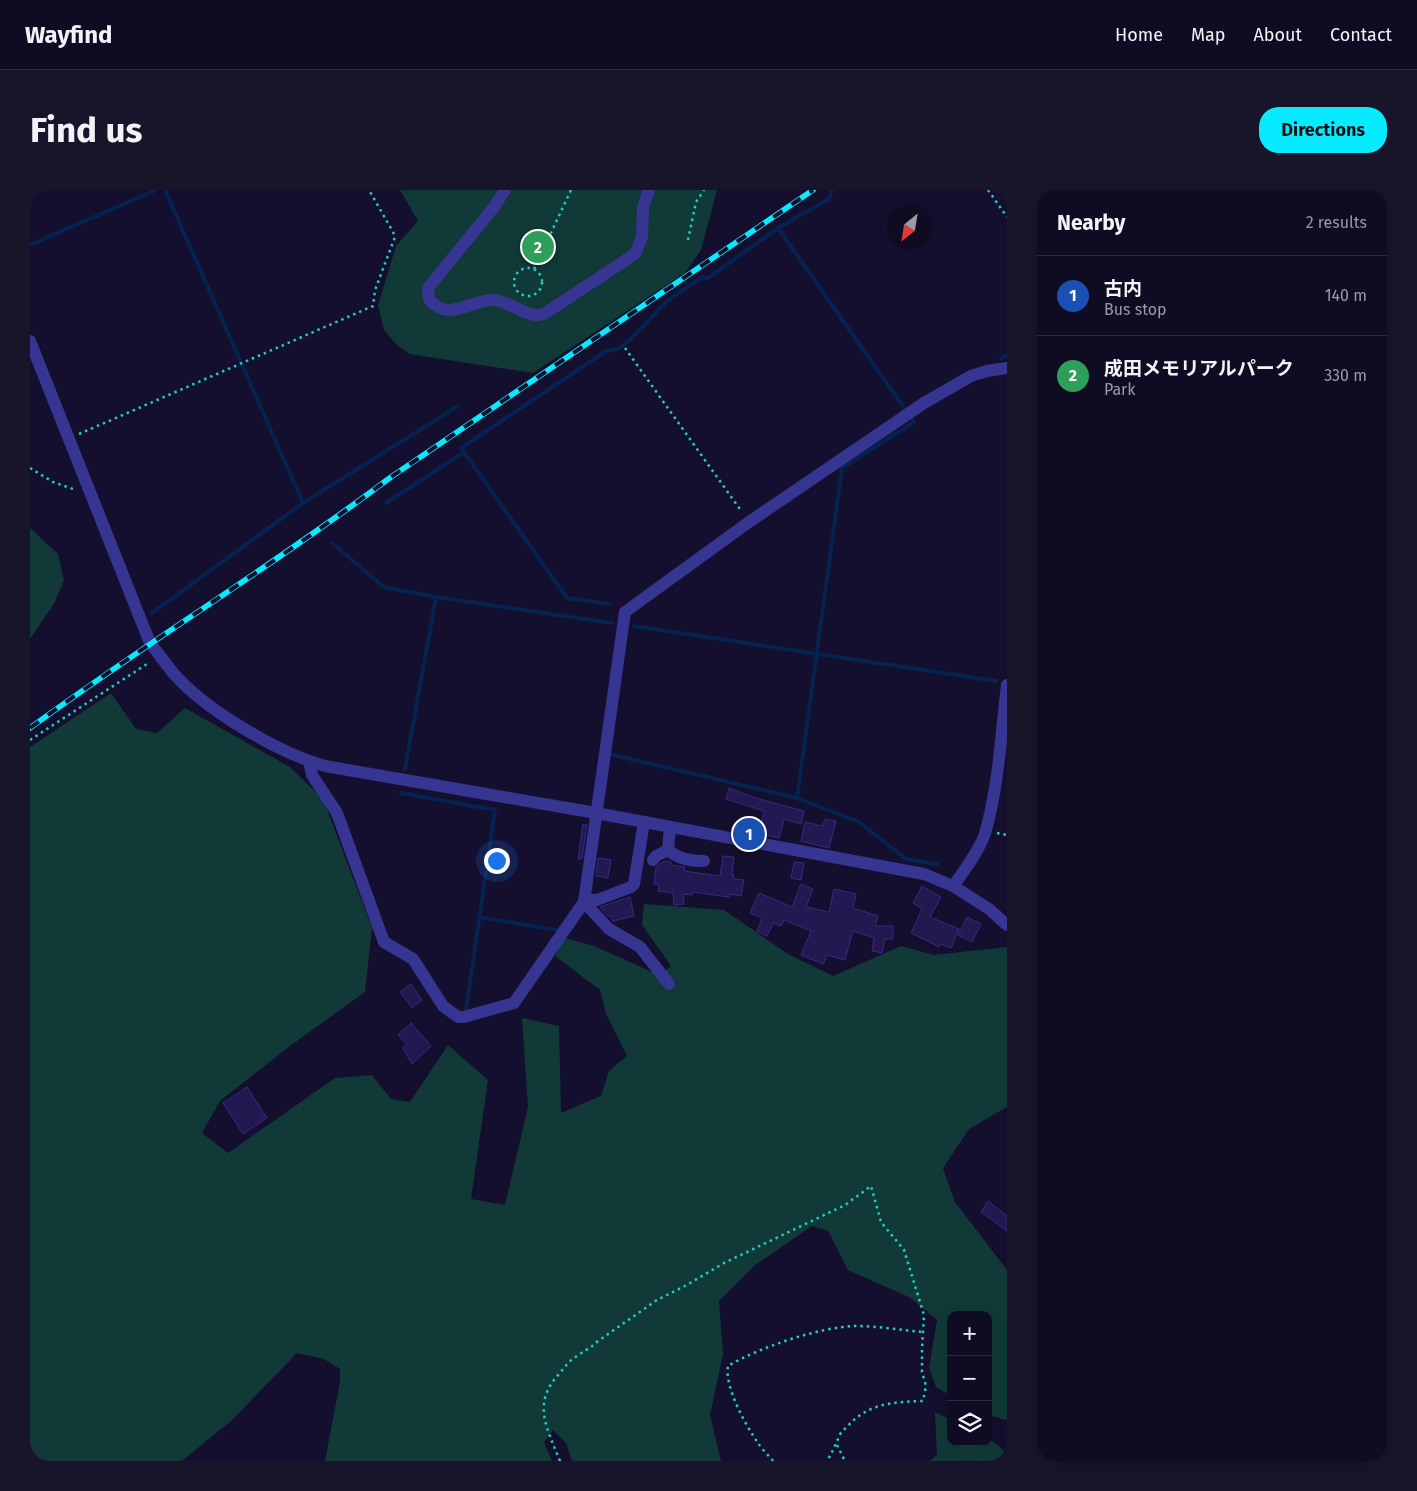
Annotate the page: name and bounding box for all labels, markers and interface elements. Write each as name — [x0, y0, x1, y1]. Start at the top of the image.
text: Wayfind — [25, 21, 112, 49]
text: Home — [1115, 24, 1163, 46]
text: Map — [1191, 24, 1225, 46]
text: About — [1253, 24, 1302, 46]
text: Contact — [1330, 24, 1392, 46]
button: Directions — [1259, 107, 1387, 153]
text: Find us — [30, 109, 142, 151]
north arrow — [887, 205, 932, 250]
text: Nearby — [1057, 210, 1125, 236]
text: 2 results — [1306, 213, 1367, 232]
pin: 2 — [522, 228, 554, 266]
text: 古内 — [1104, 277, 1142, 300]
text: 1 — [1069, 286, 1077, 305]
text: 140 m — [1325, 286, 1367, 305]
text: Bus stop — [1104, 300, 1167, 319]
text: 成田メモリアルパーク — [1104, 357, 1294, 380]
text: 2 — [1069, 366, 1077, 385]
text: 330 m — [1324, 366, 1367, 385]
text: Park — [1104, 380, 1136, 399]
pin: 1 — [733, 815, 765, 853]
your location — [484, 848, 510, 874]
map controls — [947, 1311, 992, 1446]
button: + — [947, 1311, 992, 1356]
button: − — [947, 1356, 992, 1401]
button: layers — [947, 1401, 992, 1446]

